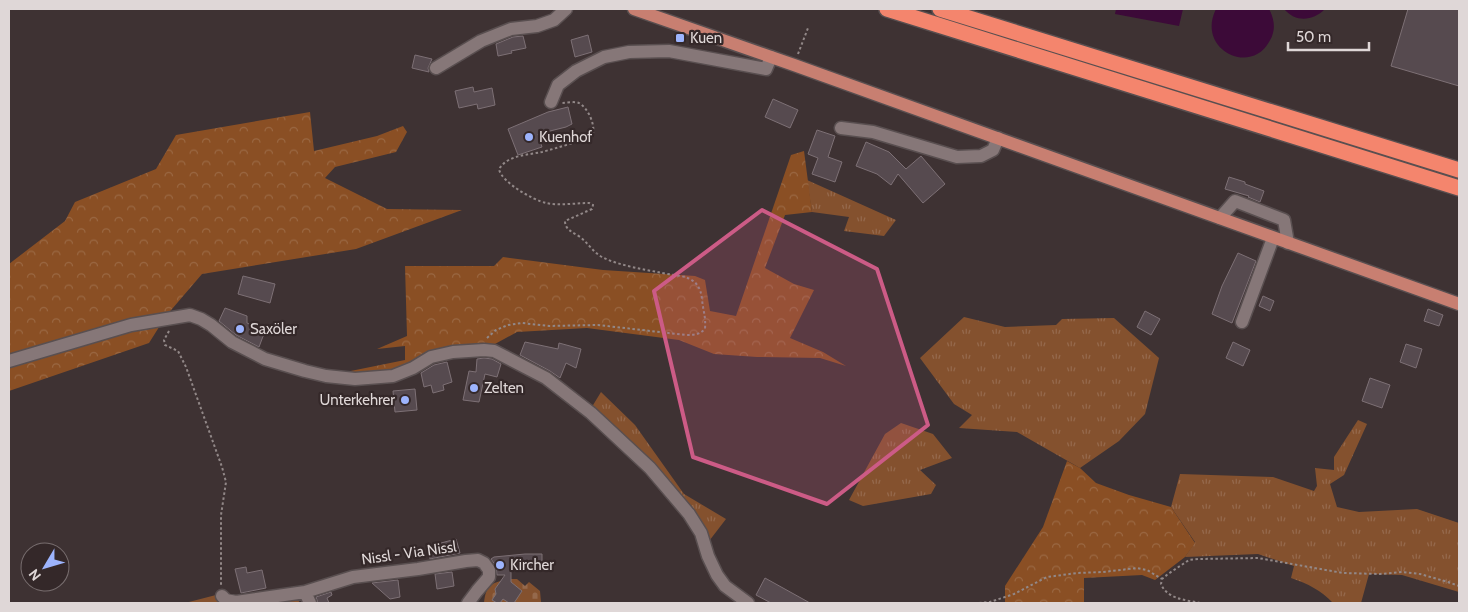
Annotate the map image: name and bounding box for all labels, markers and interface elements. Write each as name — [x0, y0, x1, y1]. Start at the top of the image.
scale bar — [1288, 20, 1369, 52]
text: 50 m — [1296, 28, 1331, 46]
place label: Kuen — [690, 29, 722, 47]
marker: Kuen — [674, 32, 686, 44]
place label: Kuenhof — [539, 128, 592, 146]
marker: Kuenhof — [523, 131, 535, 143]
place label: Saxöler — [250, 320, 297, 338]
marker: Saxöler — [234, 323, 246, 335]
place label: Zelten — [484, 379, 524, 397]
marker: Zelten — [468, 382, 480, 394]
place label: Unterkehrer — [320, 391, 395, 409]
marker: Unterkehrer — [399, 394, 411, 406]
street label: Nissl - Via Nissl — [360, 537, 458, 569]
north arrow — [20, 542, 70, 592]
place label: Kircher — [510, 556, 554, 574]
marker: Kircher — [494, 559, 506, 571]
text: N — [25, 566, 45, 584]

